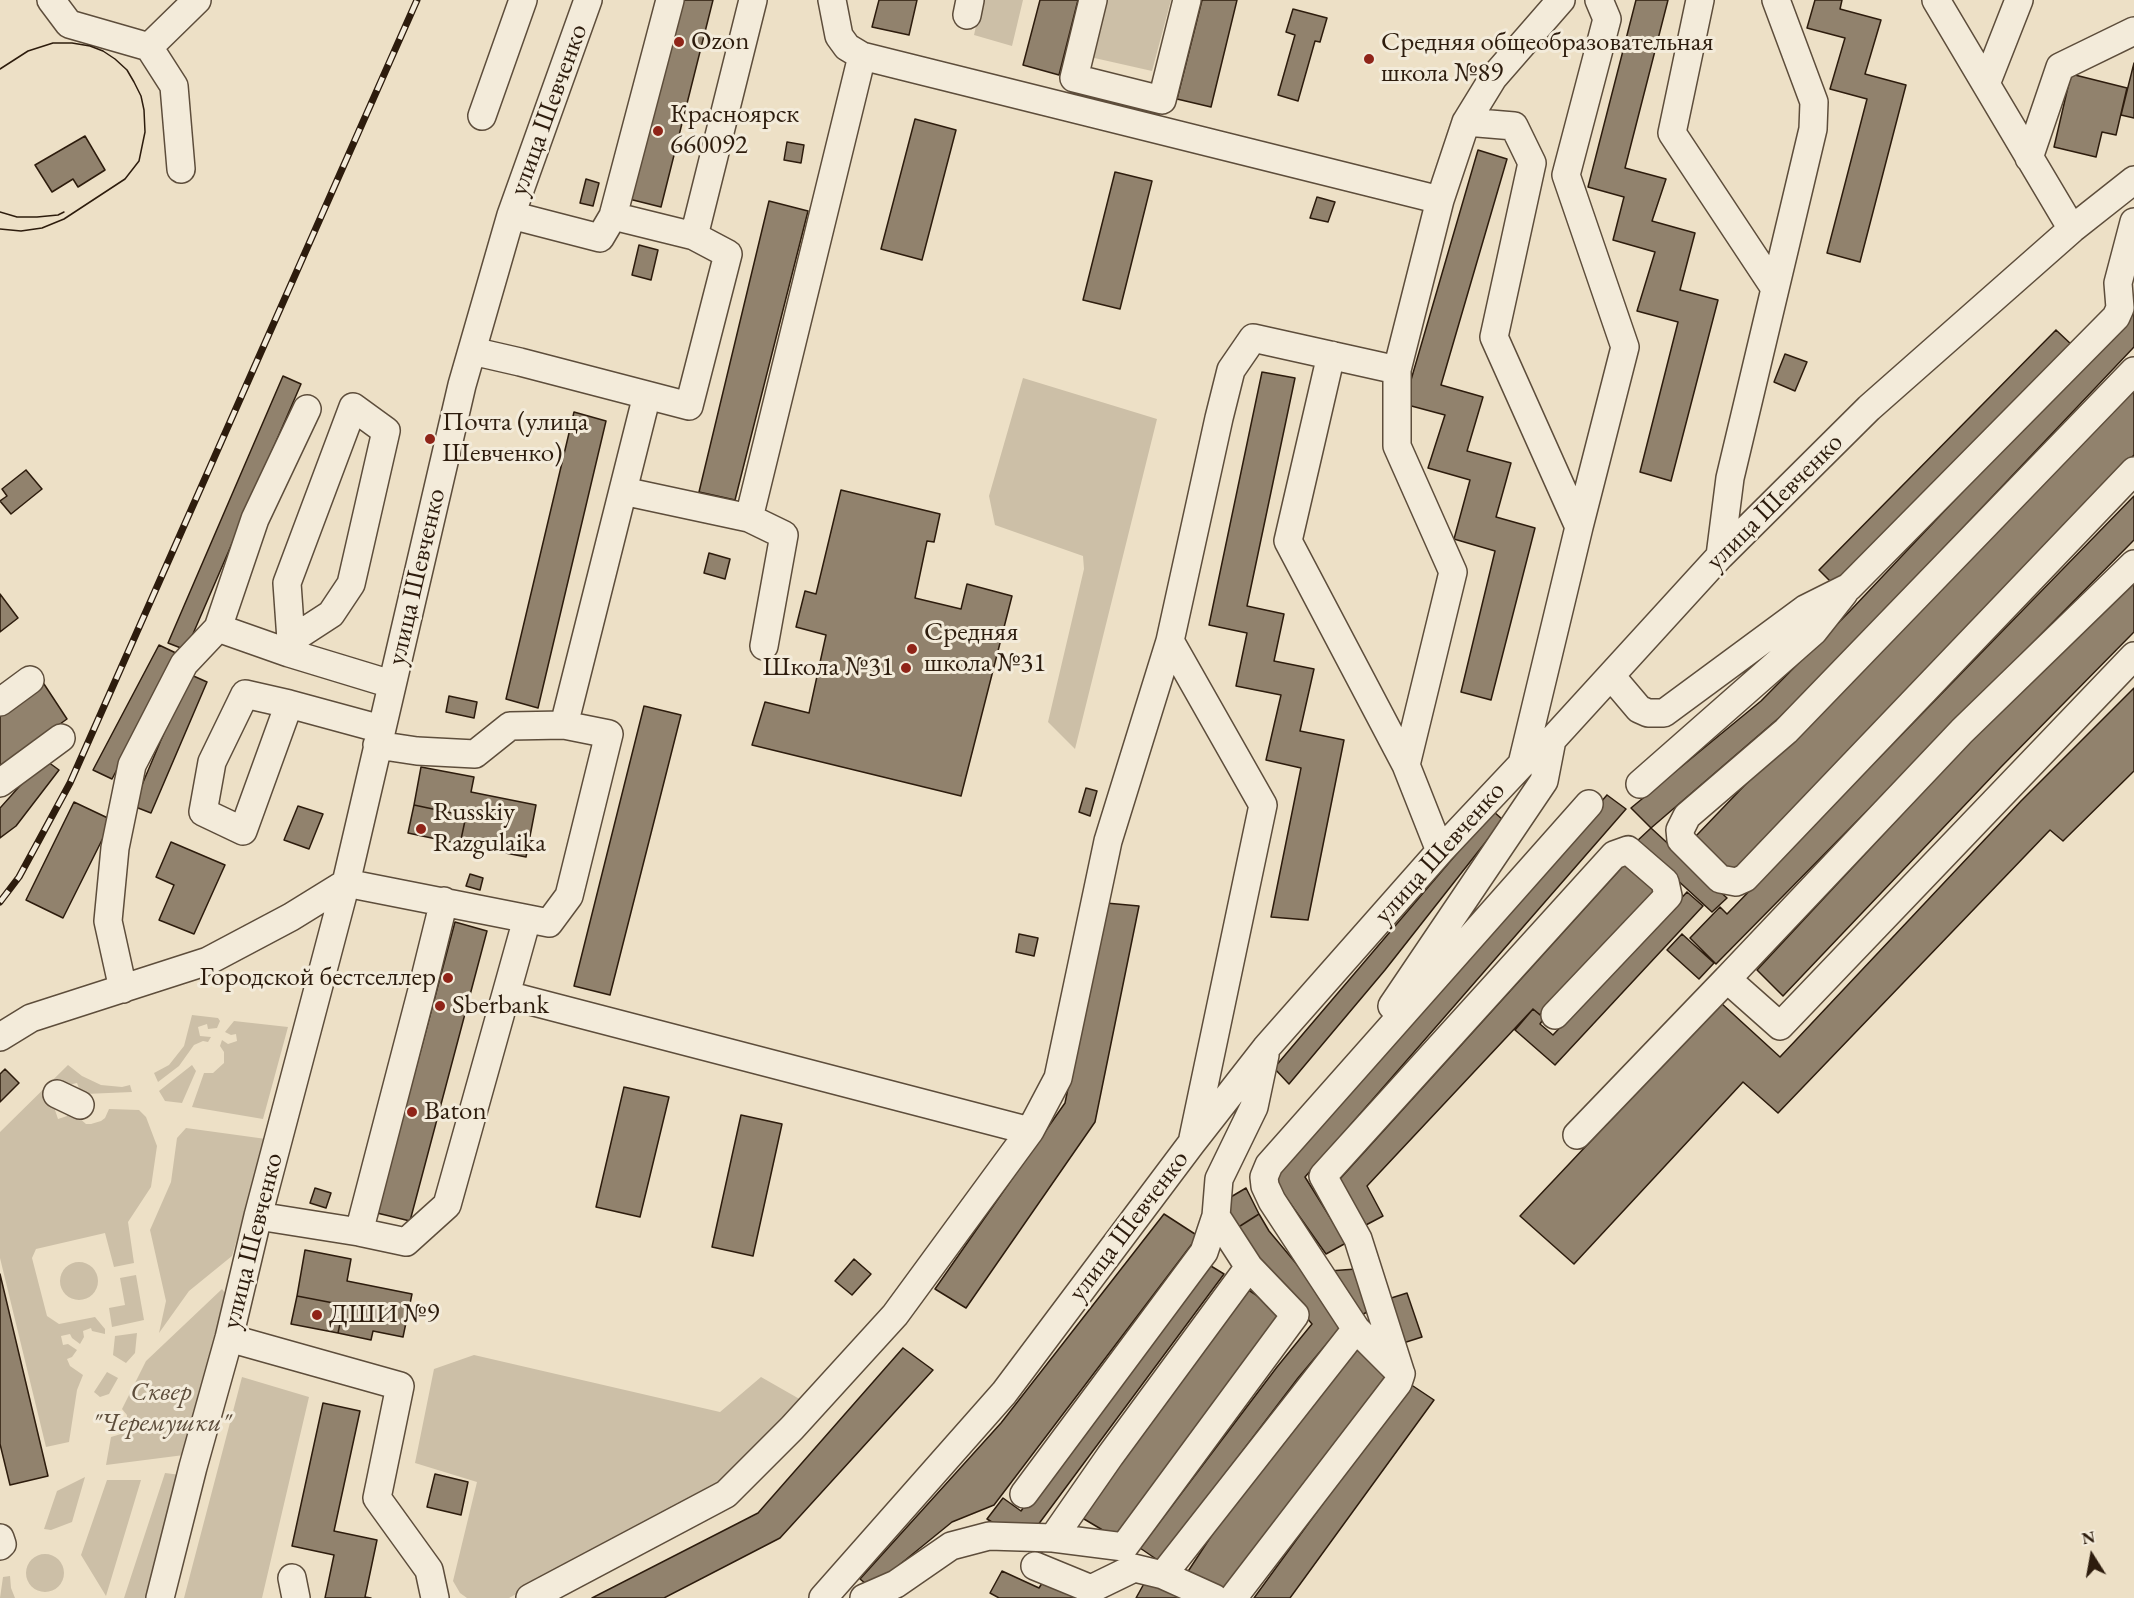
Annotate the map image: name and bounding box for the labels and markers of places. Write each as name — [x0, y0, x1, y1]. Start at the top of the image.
place label: Ozon — [691, 26, 749, 58]
place label: Средняя общеобразовательная школа №89 — [1381, 27, 1714, 90]
marker: Ozon — [672, 35, 686, 49]
marker: Средняя общеобразовательная школа №89 — [1362, 52, 1376, 66]
place label: Красноярск 660092 — [670, 99, 799, 162]
marker: Красноярск 660092 — [651, 124, 665, 138]
place label: Почта (улица Шевченко) — [442, 407, 589, 470]
marker: Почта (улица Шевченко) — [423, 432, 437, 446]
place label: Средняя школа №31 — [924, 617, 1046, 680]
marker: Средняя школа №31 — [905, 642, 919, 656]
place label: Школа №31 — [763, 652, 894, 684]
marker: Школа №31 — [899, 661, 913, 675]
place label: Russkiy Razgulaika — [433, 797, 546, 860]
marker: Russkiy Razgulaika — [414, 822, 428, 836]
place label: Городской бестселлер — [200, 962, 436, 994]
marker: Городской бестселлер — [441, 971, 455, 985]
place label: Sberbank — [452, 990, 549, 1022]
marker: Sberbank — [433, 999, 447, 1013]
place label: Baton — [424, 1096, 487, 1128]
marker: Baton — [405, 1105, 419, 1119]
place label: ДШИ №9 — [329, 1299, 439, 1331]
marker: ДШИ №9 — [310, 1308, 324, 1322]

